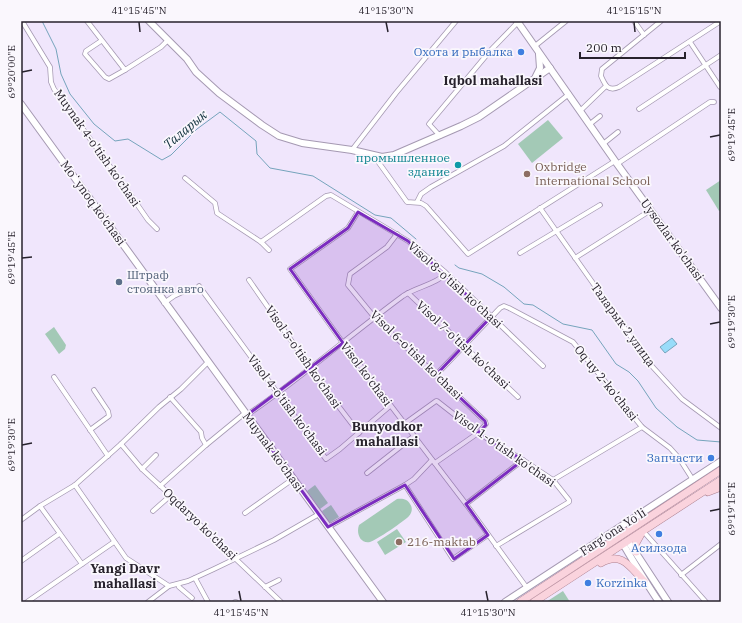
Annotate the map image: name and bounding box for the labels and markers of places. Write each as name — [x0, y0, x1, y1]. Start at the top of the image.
place label: Охота и рыбалка — [414, 44, 513, 59]
marker: Охота и рыбалка — [516, 47, 526, 57]
place label: промышленное здание — [356, 150, 450, 179]
place label: Oxbridge International School — [535, 159, 651, 188]
marker: промышленное здание — [453, 160, 463, 170]
marker: Oxbridge International School — [522, 169, 532, 179]
place label: Штраф стоянка авто — [127, 267, 204, 296]
marker: Штраф стоянка авто — [114, 277, 124, 287]
place label: Запчасти — [647, 450, 703, 465]
marker: Запчасти — [706, 453, 716, 463]
marker: Асилзода — [654, 529, 664, 539]
place label: 216-maktab — [407, 534, 476, 549]
marker: 216-maktab — [394, 537, 404, 547]
place label: Асилзода — [631, 540, 687, 555]
place label: Korzinka — [596, 575, 648, 590]
marker: Korzinka — [583, 578, 593, 588]

